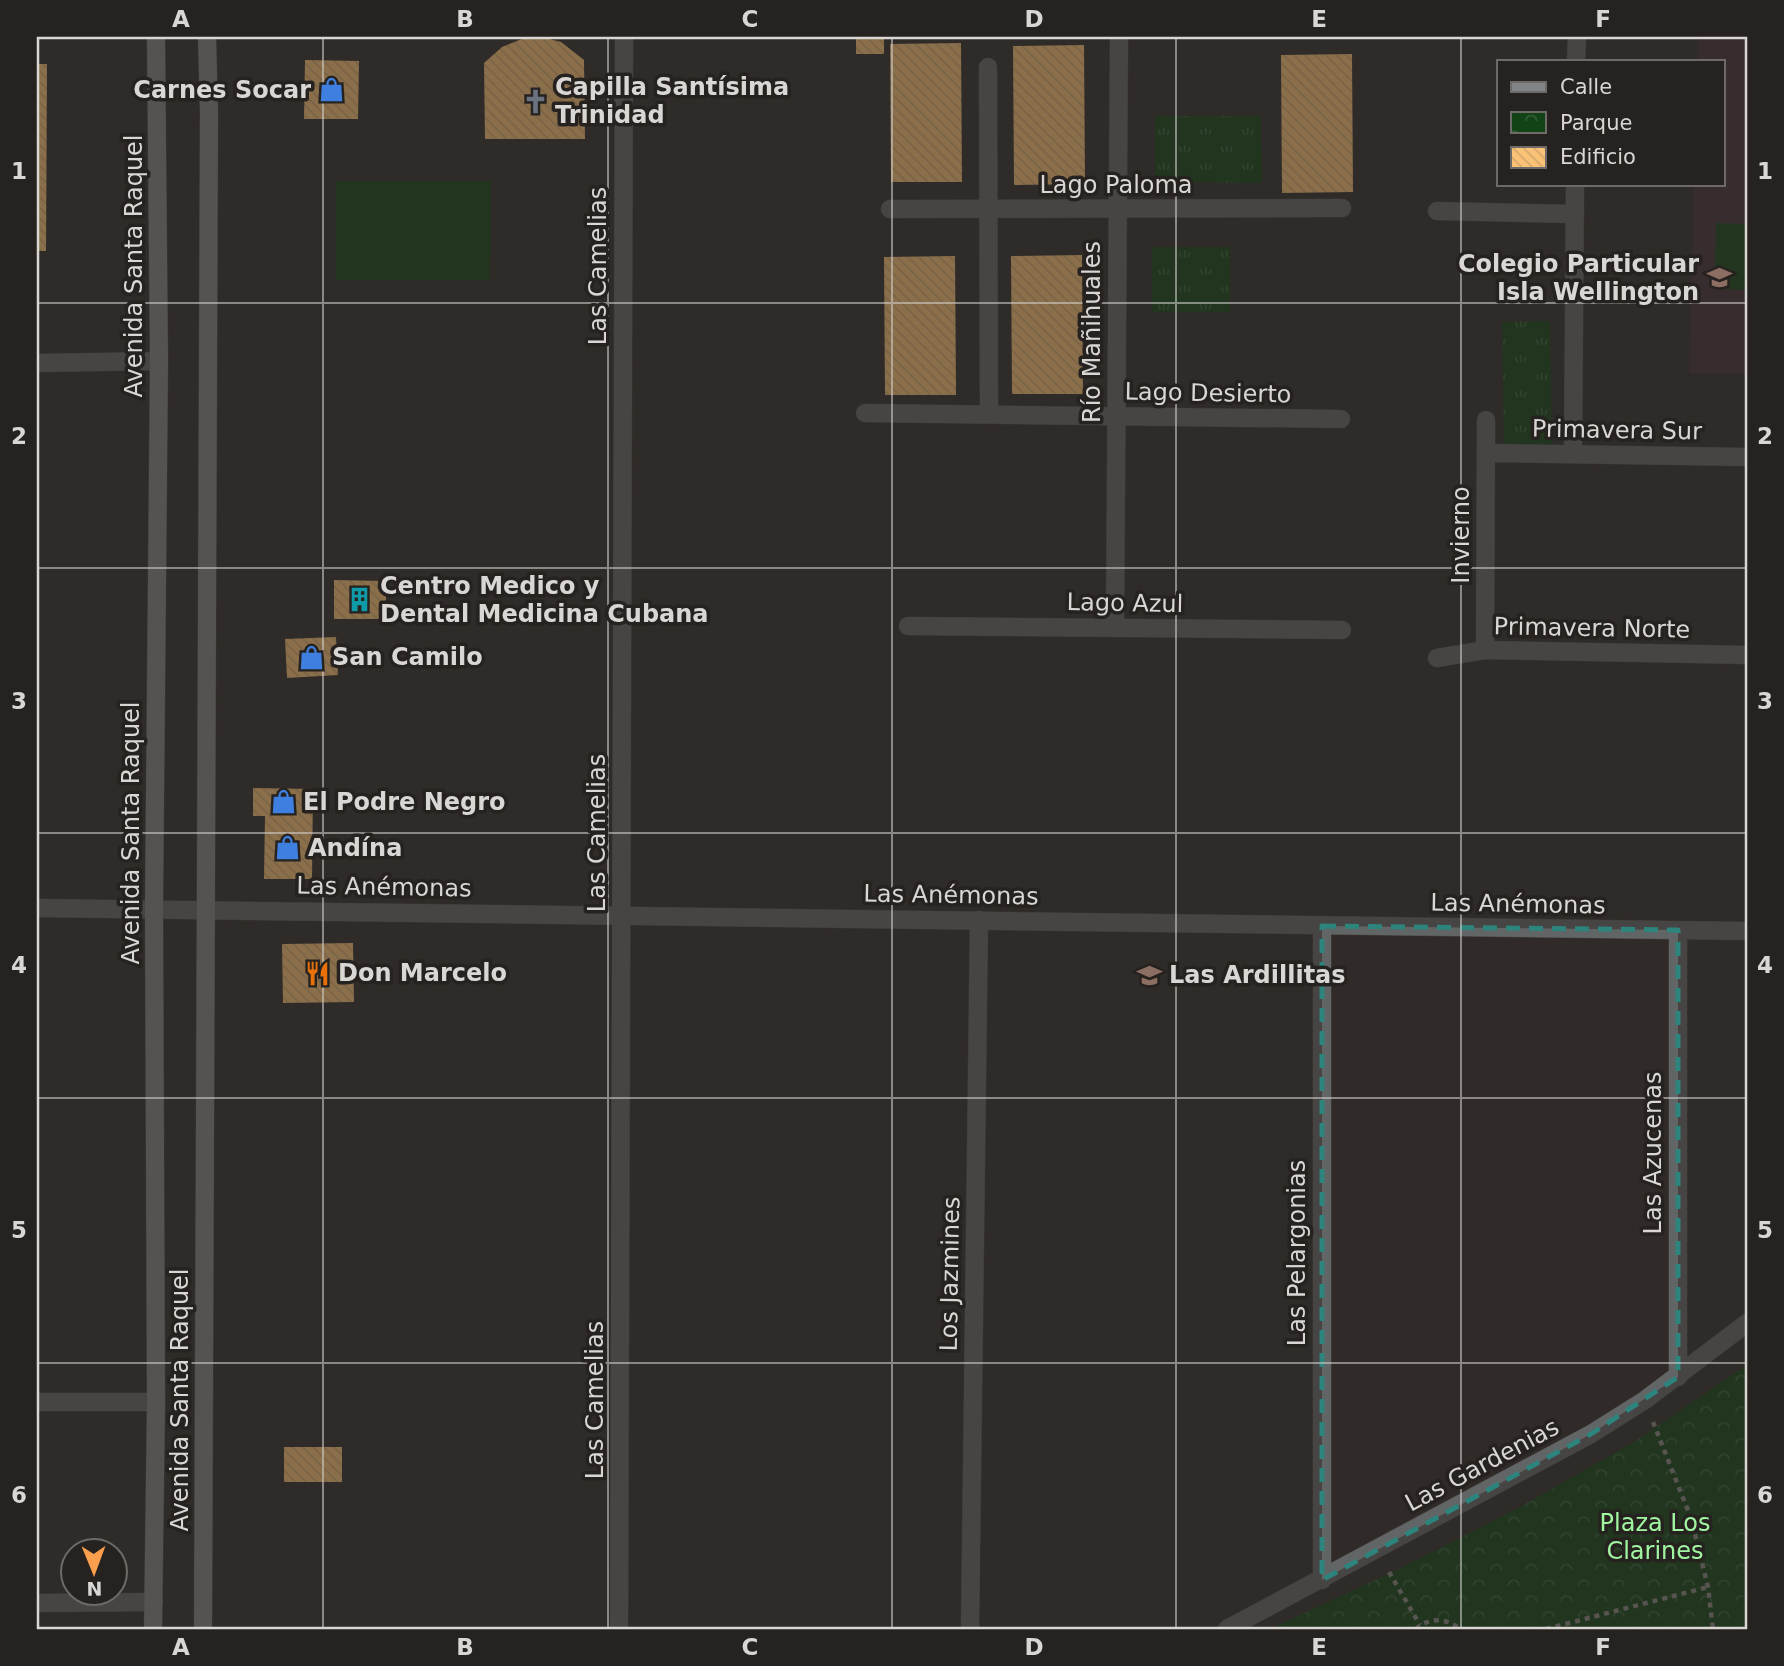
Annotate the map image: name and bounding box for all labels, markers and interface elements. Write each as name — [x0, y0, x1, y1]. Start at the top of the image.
text: A — [172, 6, 190, 32]
text: B — [456, 6, 474, 32]
text: C — [742, 6, 758, 32]
text: D — [1024, 6, 1044, 32]
text: E — [1311, 6, 1327, 32]
text: F — [1595, 6, 1611, 32]
legend — [1497, 60, 1724, 186]
place label: Capilla Santísima Trinidad — [555, 73, 789, 129]
text: Calle — [1560, 75, 1612, 99]
place label: Carnes Socar — [133, 76, 311, 104]
shop icon: Carnes Socar — [317, 76, 345, 104]
church icon: Capilla Santísima Trinidad — [521, 87, 549, 115]
text: Parque — [1560, 111, 1632, 135]
street label: Avenida Santa Raquel — [120, 134, 148, 398]
text: Edificio — [1560, 145, 1636, 169]
text: 1 — [11, 158, 27, 184]
text: 1 — [1757, 158, 1773, 184]
street label: Lago Paloma — [1039, 171, 1193, 199]
street label: Las Camelias — [584, 187, 612, 345]
street label: Río Mañihuales — [1078, 241, 1106, 423]
place label: Colegio Particular Isla Wellington — [1458, 250, 1699, 306]
school or university icon: Colegio Particular Isla Wellington — [1705, 264, 1733, 292]
street label: Lago Desierto — [1124, 378, 1292, 408]
street label: Primavera Sur — [1532, 415, 1702, 445]
text: 2 — [11, 423, 27, 449]
text: 2 — [1757, 423, 1773, 449]
street label: Invierno — [1447, 486, 1475, 584]
place label: Centro Medico y Dental Medicina Cubana — [380, 572, 709, 628]
building icon: Centro Medico y Dental Medicina Cubana — [346, 586, 374, 614]
street label: Lago Azul — [1066, 588, 1184, 618]
street label: Primavera Norte — [1494, 612, 1690, 644]
shop icon: San Camilo — [298, 643, 326, 671]
place label: San Camilo — [332, 643, 483, 671]
text: 3 — [11, 688, 27, 714]
text: 3 — [1757, 688, 1773, 714]
street label: Avenida Santa Raquel — [117, 701, 145, 965]
street label: Las Camelias — [583, 754, 611, 912]
shop icon: El Podre Negro — [269, 788, 297, 816]
place label: El Podre Negro — [303, 788, 506, 816]
shop icon: Andína — [274, 834, 302, 862]
place label: Andína — [308, 834, 402, 862]
street label: Las Anémonas — [296, 871, 472, 903]
street label: Las Anémonas — [863, 879, 1039, 911]
street label: Las Anémonas — [1430, 888, 1606, 920]
text: 4 — [11, 952, 27, 978]
text: 4 — [1757, 952, 1773, 978]
restaurant icon: Don Marcelo — [304, 959, 332, 987]
place label: Don Marcelo — [338, 959, 507, 987]
school or university icon: Las Ardillitas — [1135, 961, 1163, 989]
place label: Las Ardillitas — [1169, 961, 1346, 989]
street label: Las Azucenas — [1639, 1072, 1667, 1234]
street label: Las Pelargonias — [1283, 1160, 1311, 1346]
street label: Los Jazmines — [935, 1196, 965, 1352]
text: 5 — [11, 1217, 27, 1243]
text: 5 — [1757, 1217, 1773, 1243]
street label: Avenida Santa Raquel — [166, 1268, 194, 1532]
street label: Las Camelias — [581, 1321, 609, 1479]
street label: Las Gardenias — [1400, 1413, 1564, 1517]
text: 6 — [11, 1482, 27, 1508]
text: 6 — [1757, 1482, 1773, 1508]
park label: Plaza Los Clarines — [1600, 1509, 1710, 1565]
north arrow — [60, 1536, 130, 1606]
text: N — [86, 1578, 102, 1600]
text: A — [172, 1634, 190, 1660]
text: B — [456, 1634, 474, 1660]
text: C — [742, 1634, 758, 1660]
text: D — [1024, 1634, 1044, 1660]
text: E — [1311, 1634, 1327, 1660]
text: F — [1595, 1634, 1611, 1660]

